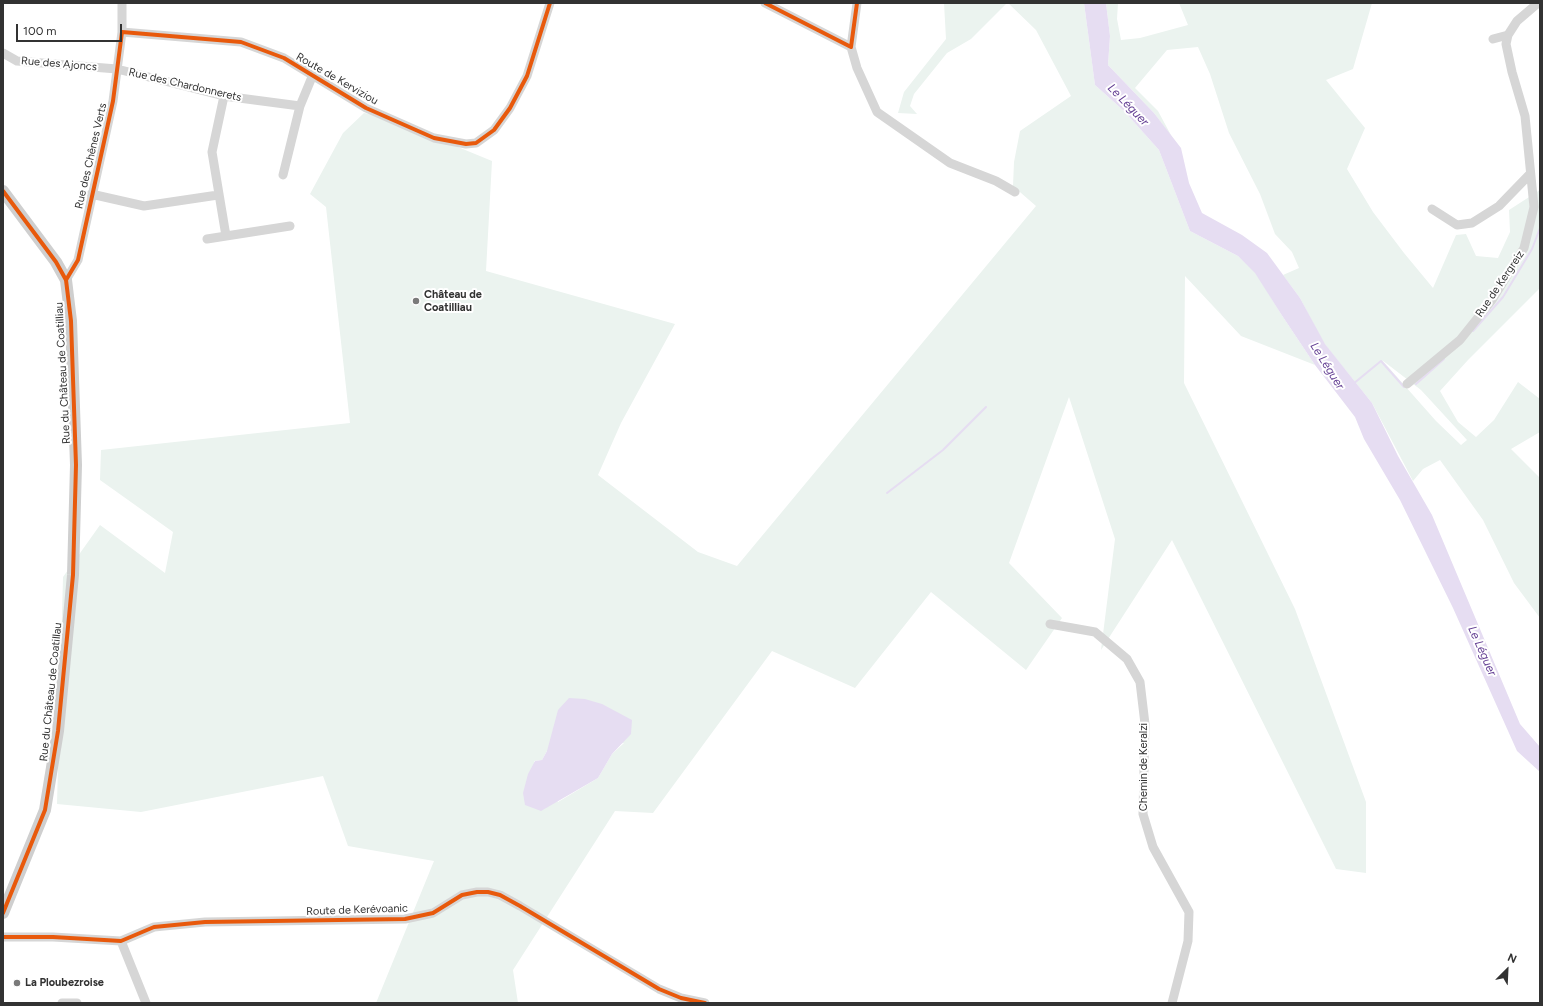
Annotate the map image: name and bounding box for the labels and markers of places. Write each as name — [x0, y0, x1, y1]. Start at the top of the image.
place label: Château de Coatilliau — [424, 288, 482, 314]
marker: Château de Coatilliau — [411, 296, 421, 306]
place label: La Ploubezroise — [25, 976, 104, 990]
marker: La Ploubezroise — [12, 978, 22, 988]

